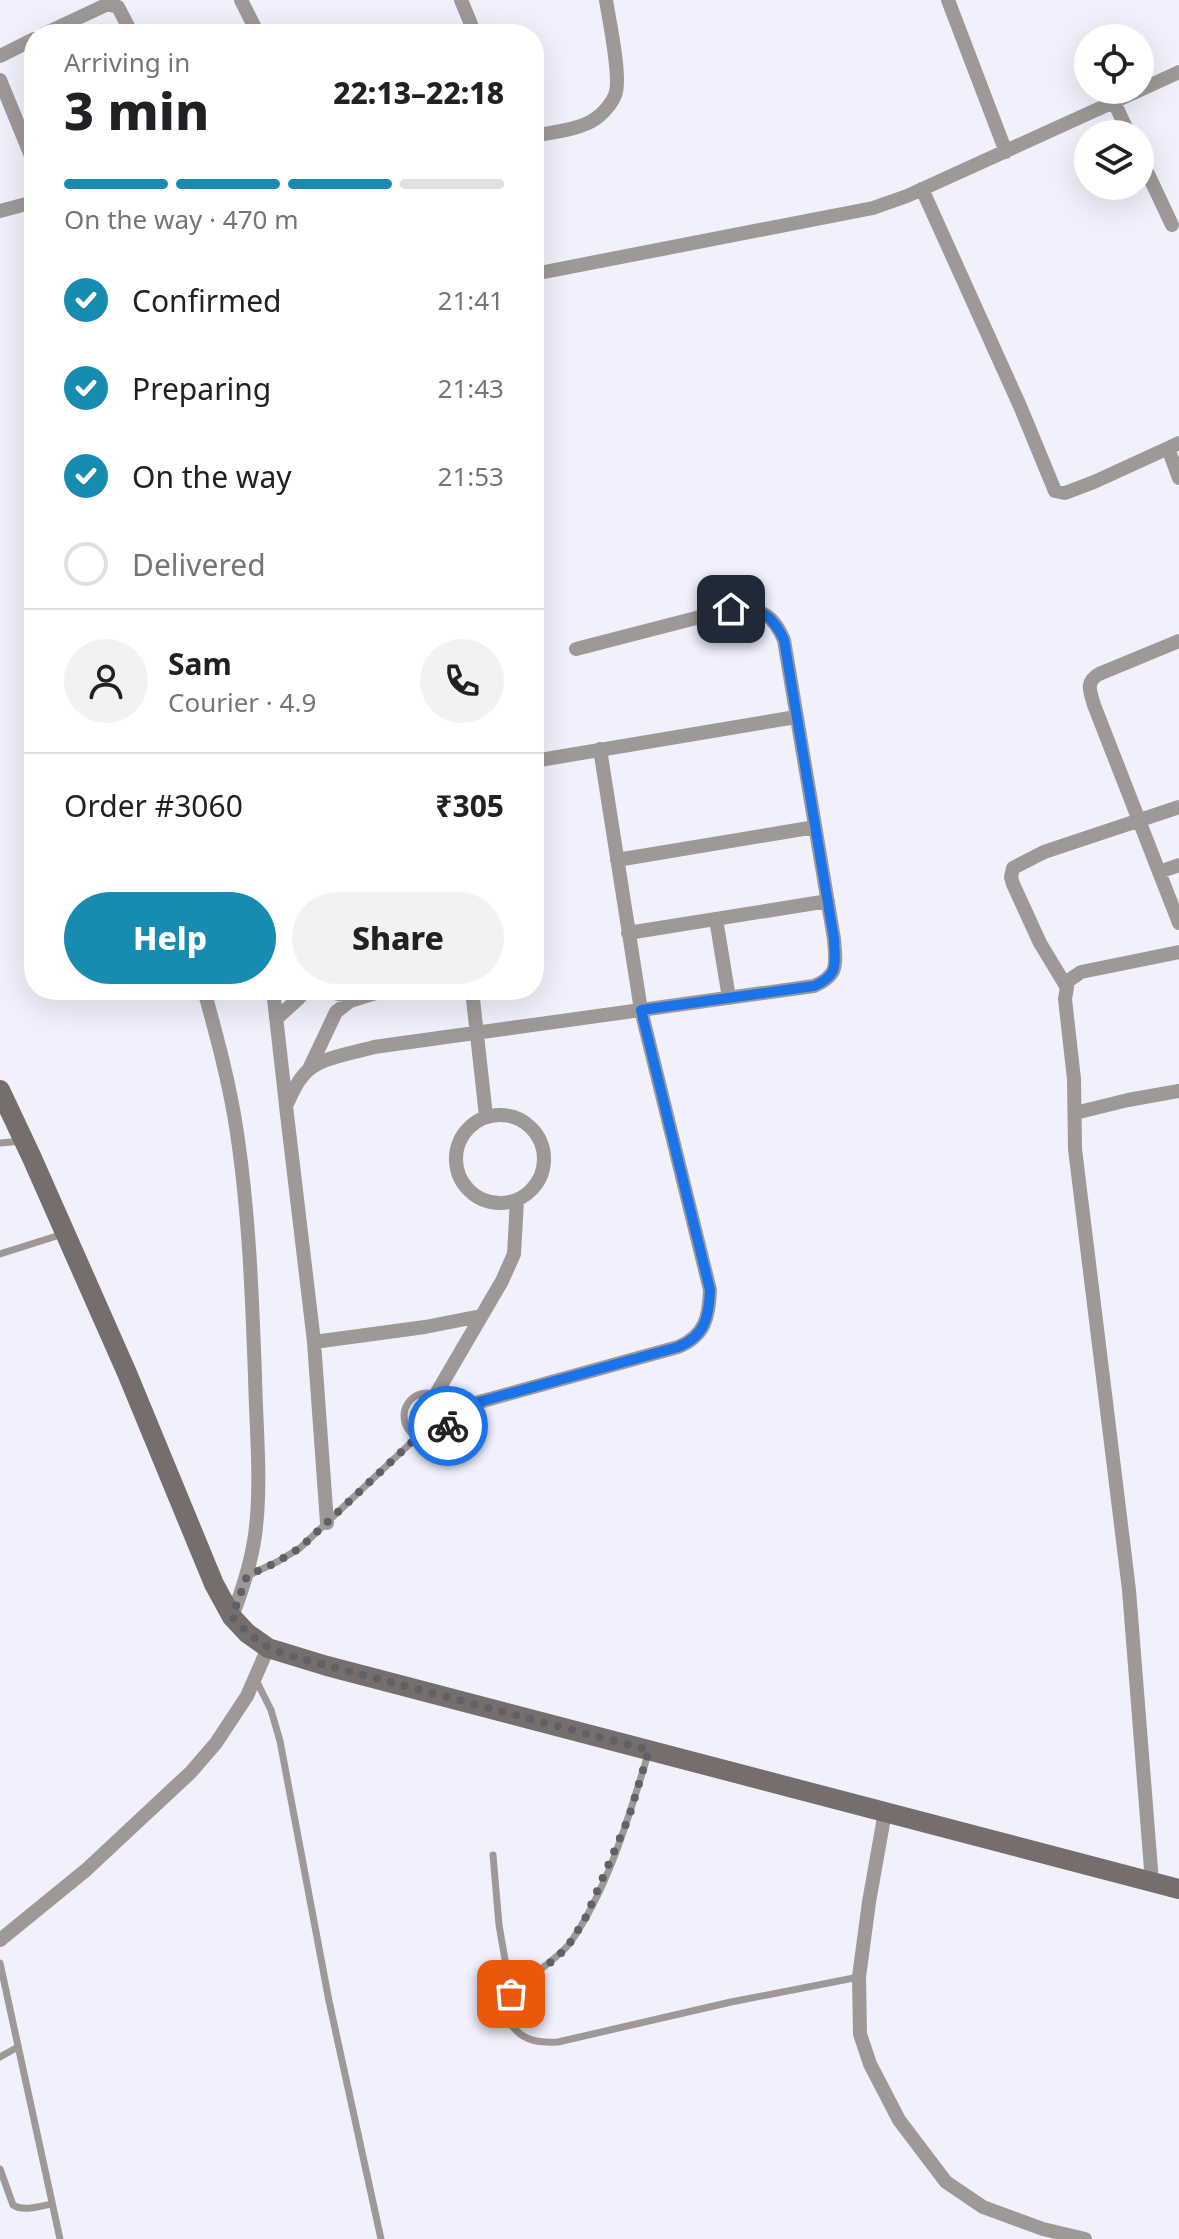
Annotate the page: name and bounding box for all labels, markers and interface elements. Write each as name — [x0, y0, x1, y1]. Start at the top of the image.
map controls — [1074, 24, 1154, 200]
button: locate — [1074, 24, 1154, 104]
text: Arriving in — [64, 44, 190, 80]
text: 22:13–22:18 — [333, 72, 504, 113]
text: 3 min — [64, 74, 209, 145]
button: layers — [1074, 120, 1154, 200]
text: On the way · 470 m — [64, 201, 298, 237]
icon: check — [64, 278, 108, 322]
text: Confirmed — [132, 280, 282, 321]
text: 21:41 — [438, 282, 504, 318]
icon: check — [64, 366, 108, 410]
text: Preparing — [132, 368, 271, 409]
text: 21:43 — [438, 370, 504, 406]
icon: check — [64, 454, 108, 498]
text: On the way — [132, 456, 292, 497]
text: 21:53 — [438, 458, 504, 494]
text: Delivered — [132, 544, 266, 585]
pin — [697, 575, 765, 643]
icon: home — [709, 587, 753, 631]
button: person — [64, 639, 148, 723]
button: phone — [420, 639, 504, 723]
text: Sam — [168, 643, 232, 684]
text: Courier · 4.9 — [168, 684, 316, 720]
text: Order #3060 — [64, 785, 243, 826]
text: ₹305 — [435, 785, 504, 826]
button: Help — [64, 892, 276, 984]
button: Share — [292, 892, 504, 984]
courier — [408, 1386, 488, 1466]
icon: bike — [426, 1404, 470, 1448]
pin — [477, 1960, 545, 2028]
icon: bag — [489, 1972, 533, 2016]

